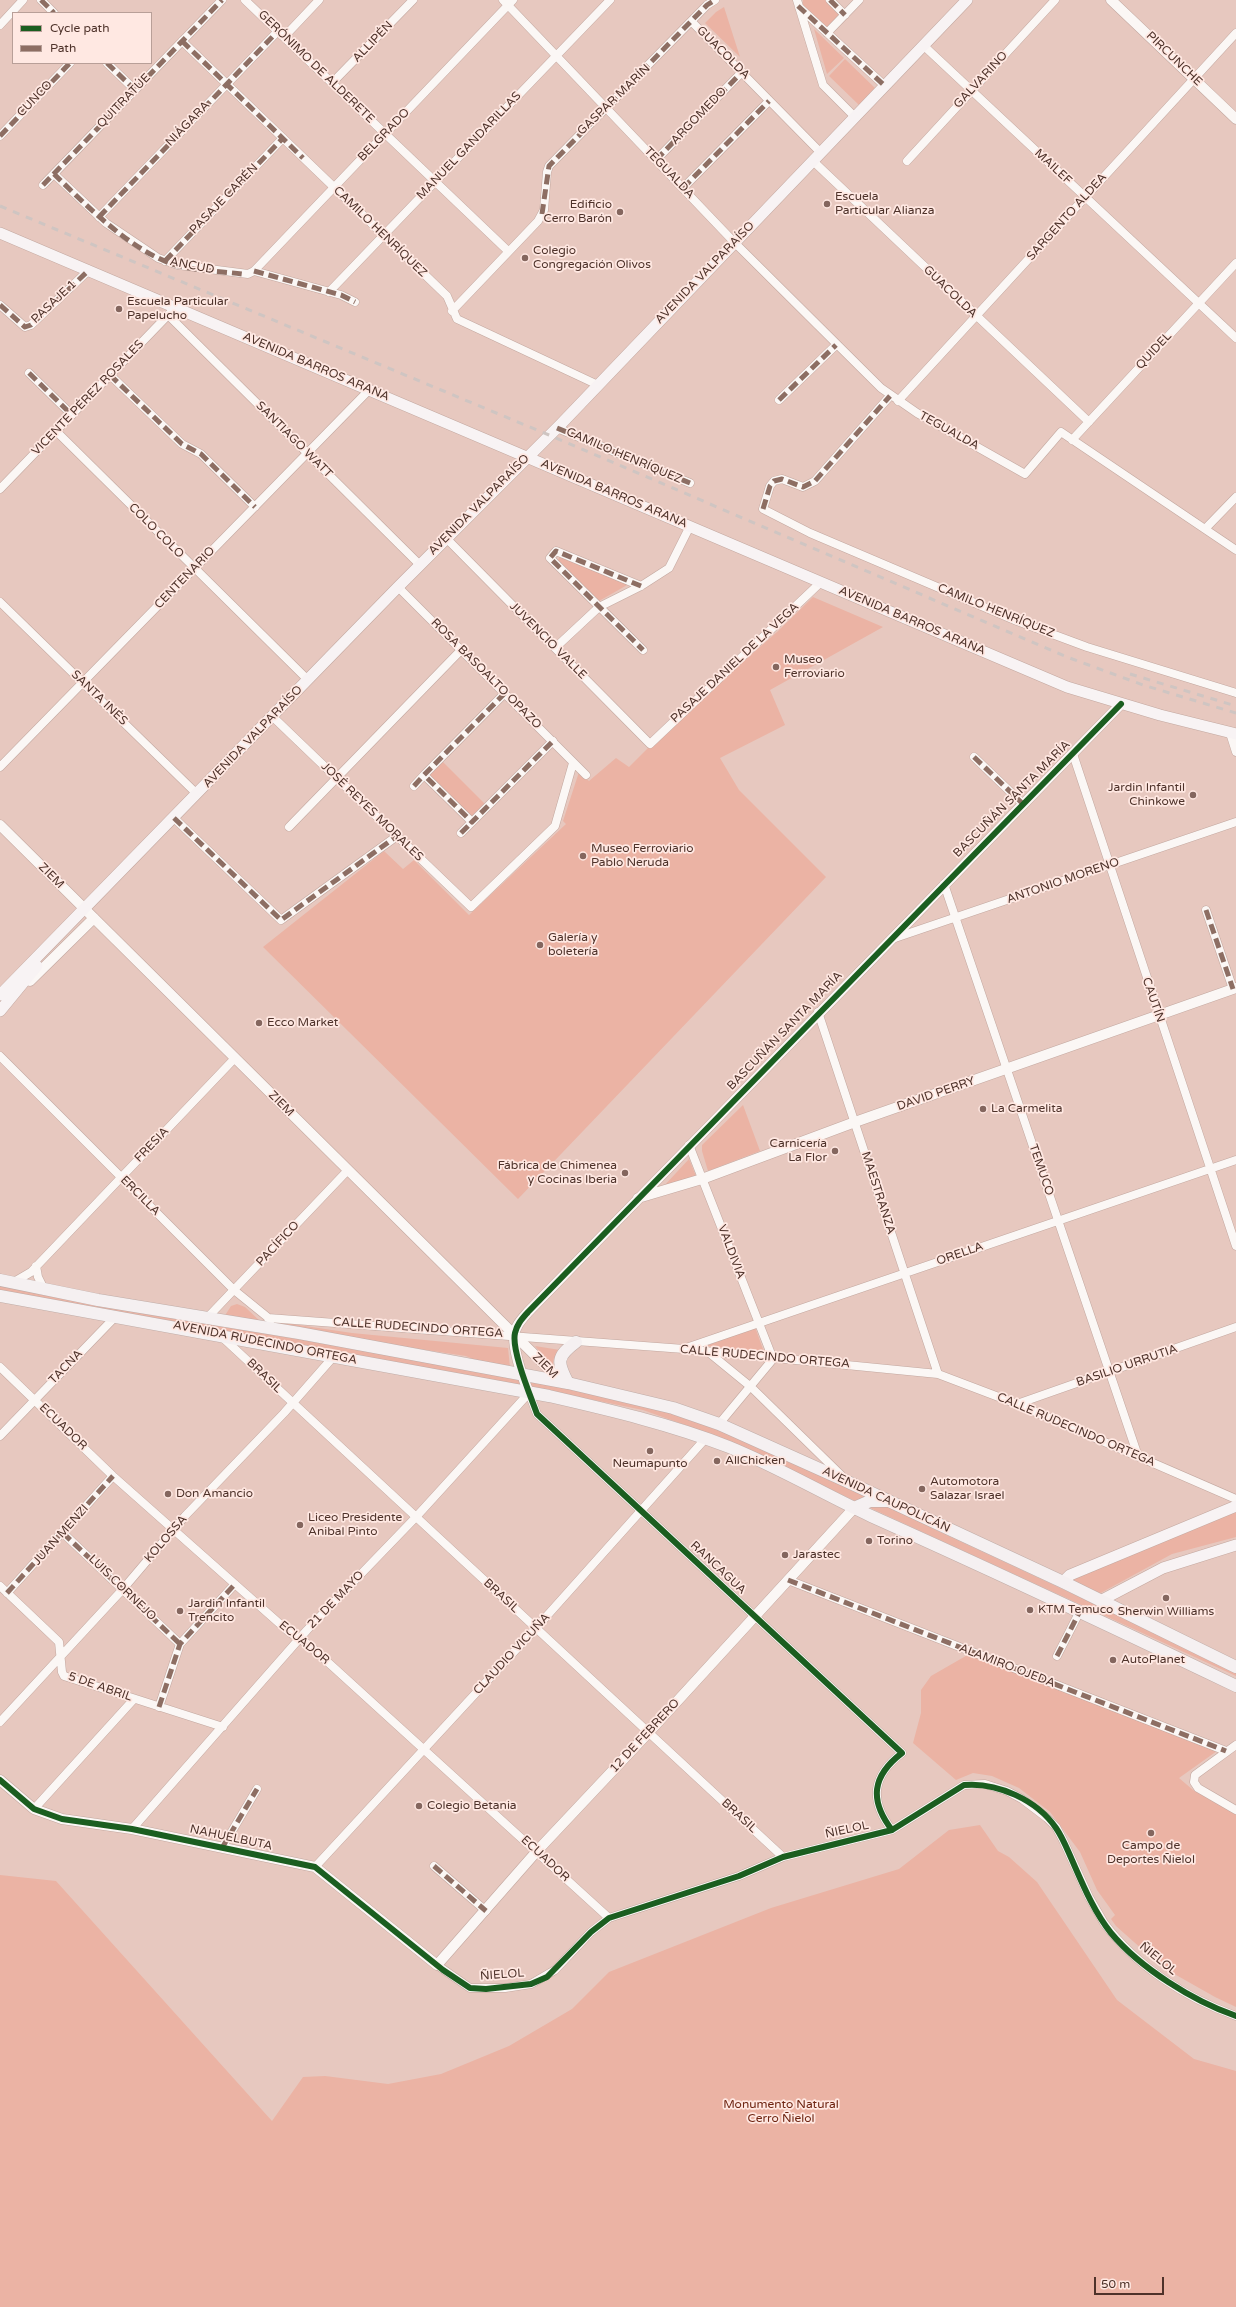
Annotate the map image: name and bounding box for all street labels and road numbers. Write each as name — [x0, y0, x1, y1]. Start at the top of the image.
street label: GERÓNIMO DE ALDERETE — [255, 8, 377, 126]
street label: ALLIPÉN — [350, 18, 396, 66]
street label: GUACOLDA — [693, 23, 753, 83]
street label: PIRCUNCHE — [1143, 29, 1205, 89]
street label: GALVARINO — [951, 49, 1011, 111]
street label: GASPAR MARÍN — [575, 62, 653, 138]
street label: QUITRATÚE — [94, 71, 154, 131]
street label: CUNCO — [14, 78, 56, 120]
street label: ARGOMEDO — [668, 84, 730, 148]
street label: MANUEL GANDARILLAS — [414, 89, 524, 203]
street label: NIÁGARA — [163, 98, 213, 150]
street label: BELGRADO — [355, 105, 413, 165]
street label: TEGUALDA — [641, 144, 697, 202]
street label: MAILEF — [1031, 146, 1075, 188]
street label: PASAJE CARÉN — [187, 161, 261, 237]
street label: SARGENTO ALDEA — [1024, 170, 1110, 264]
street label: CAMILO HENRÍQUEZ — [330, 184, 430, 280]
street label: AVENIDA VALPARAÍSO — [652, 219, 758, 327]
street label: ANCUD — [169, 255, 215, 277]
street label: GUACOLDA — [920, 263, 980, 321]
street label: PASAJE 1 — [28, 277, 80, 327]
street label: QUIDEL — [1133, 329, 1175, 373]
street label: AVENIDA BARROS ARANA — [240, 330, 392, 404]
street label: VICENTE PÉREZ ROSALES — [29, 337, 147, 459]
street label: SANTIAGO WATT — [253, 399, 335, 481]
street label: TEGUALDA — [916, 409, 982, 453]
street label: CAMILO HENRÍQUEZ — [564, 425, 684, 487]
street label: AVENIDA VALPARAÍSO — [426, 452, 532, 558]
street label: AVENIDA BARROS ARANA — [538, 457, 690, 531]
street label: COLO COLO — [125, 500, 187, 562]
street label: CENTENARIO — [152, 544, 218, 612]
street label: CAMILO HENRÍQUEZ — [936, 581, 1056, 641]
street label: AVENIDA BARROS ARANA — [836, 584, 988, 658]
street label: JUVENCIO VALLE — [506, 599, 590, 683]
street label: PASAJE DANIEL DE LA VEGA — [668, 600, 802, 726]
street label: ROSA BASOALTO OPAZO — [428, 616, 544, 732]
street label: SANTA INÉS — [68, 668, 130, 728]
street label: AVENIDA VALPARAÍSO — [200, 683, 306, 791]
street label: BASCUÑÁN SANTA MARÍA — [951, 738, 1073, 860]
street label: JOSÉ REYES MORALES — [318, 759, 426, 865]
street label: ANTONIO MORENO — [1005, 855, 1121, 907]
street label: ZIEM — [35, 860, 67, 892]
street label: BASCUÑÁN SANTA MARÍA — [724, 969, 846, 1093]
street label: CAUTÍN — [1139, 976, 1167, 1024]
street label: DAVID PERRY — [895, 1074, 977, 1114]
street label: ZIEM — [265, 1088, 297, 1120]
street label: FRESIA — [132, 1124, 172, 1166]
street label: TEMUCO — [1025, 1142, 1057, 1198]
street label: MAESTRANZA — [858, 1150, 898, 1236]
street label: ERCILLA — [117, 1173, 163, 1219]
street label: PACÍFICO — [253, 1218, 303, 1270]
street label: VALDIVIA — [714, 1223, 748, 1281]
street label: ORELLA — [935, 1239, 985, 1269]
street label: CALLE RUDECINDO ORTEGA — [332, 1315, 504, 1341]
street label: AVENIDA RUDECINDO ORTEGA — [172, 1318, 358, 1368]
street label: CALLE RUDECINDO ORTEGA — [679, 1342, 851, 1372]
street label: BASILIO URRUTIA — [1074, 1342, 1180, 1390]
street label: TACNA — [46, 1347, 86, 1387]
street label: ZIEM — [529, 1350, 561, 1382]
street label: BRASIL — [243, 1356, 285, 1396]
street label: CALLE RUDECINDO ORTEGA — [995, 1390, 1157, 1470]
street label: ECUADOR — [36, 1401, 90, 1453]
street label: AVENIDA CAUPOLICÁN — [820, 1464, 952, 1536]
street label: JUAN MENZI — [30, 1502, 92, 1568]
street label: KOLOSSA — [142, 1512, 190, 1566]
street label: RANCAGUA — [687, 1538, 749, 1598]
street label: LUIS CORNEJO — [85, 1552, 159, 1624]
street label: 21 DE MAYO — [305, 1568, 367, 1632]
street label: BRASIL — [480, 1576, 522, 1616]
street label: CLAUDIO VICUÑA — [471, 1610, 553, 1698]
street label: ECUADOR — [276, 1618, 332, 1668]
street label: ALAMIRO OJEDA — [957, 1641, 1057, 1691]
street label: 5 DE ABRIL — [66, 1669, 134, 1705]
street label: 12 DE FEBRERO — [607, 1696, 683, 1776]
street label: BRASIL — [718, 1796, 760, 1836]
street label: ÑIELOL — [824, 1818, 870, 1842]
street label: NAHUELBUTA — [188, 1822, 274, 1854]
street label: ECUADOR — [518, 1833, 572, 1885]
street label: ÑIELOL — [1136, 1939, 1180, 1979]
street label: ÑIELOL — [479, 1966, 525, 1984]

